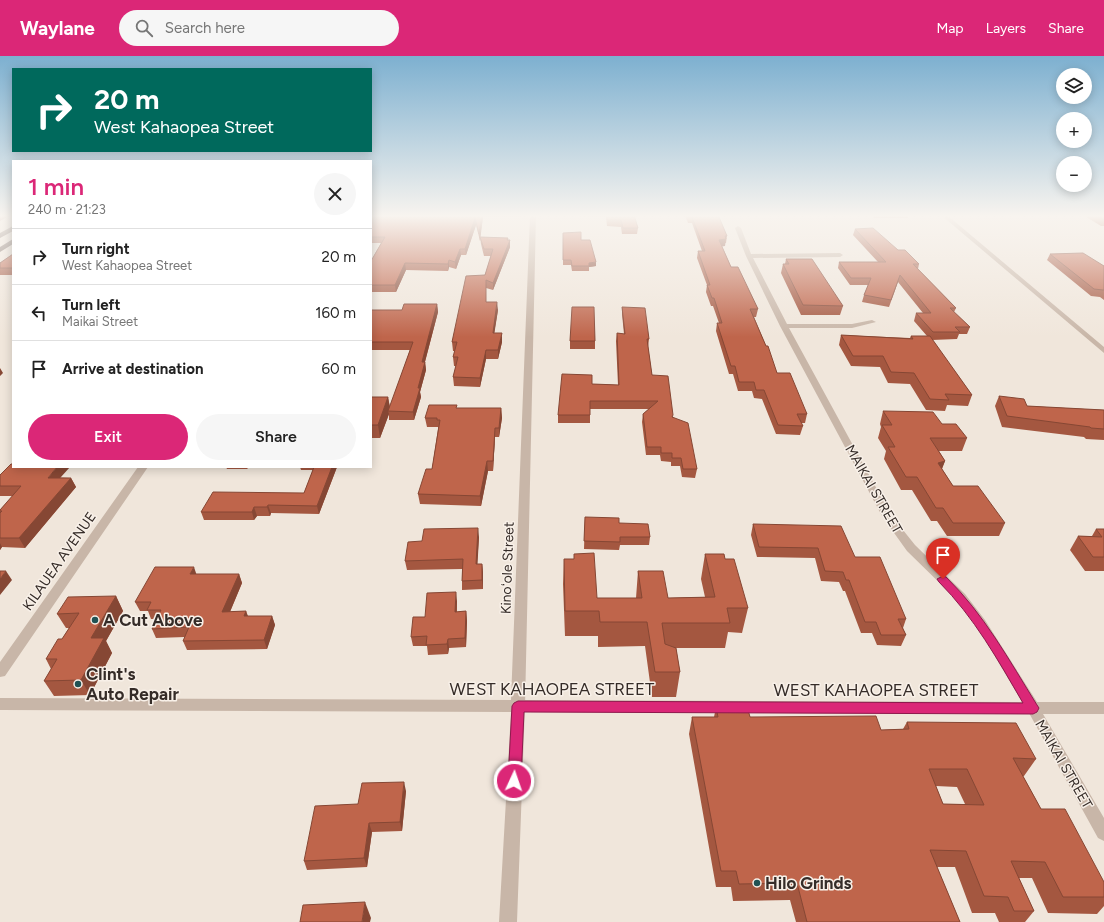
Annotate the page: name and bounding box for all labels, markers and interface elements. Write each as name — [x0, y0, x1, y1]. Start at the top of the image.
search box — [119, 10, 399, 46]
text: Waylane — [20, 17, 95, 40]
icon: search — [133, 17, 155, 39]
text: Search here — [165, 19, 245, 37]
text: Map — [936, 20, 964, 37]
text: Layers — [986, 20, 1026, 37]
text: Share — [1048, 20, 1084, 37]
map controls — [1056, 68, 1092, 192]
button: layers — [1056, 68, 1092, 104]
text: 20 m — [94, 82, 159, 116]
icon: right — [28, 84, 80, 136]
button: + — [1056, 112, 1092, 148]
text: West Kahaopea Street — [94, 116, 274, 138]
button: − — [1056, 156, 1092, 192]
text: 1 min — [28, 172, 84, 201]
button: close — [314, 173, 356, 215]
text: 240 m · 21:23 — [28, 202, 106, 217]
text: Turn right — [62, 240, 130, 258]
icon: right — [28, 246, 50, 268]
text: 20 m — [322, 248, 356, 266]
text: West Kahaopea Street — [62, 258, 192, 273]
text: Turn left — [62, 296, 120, 314]
icon: left — [28, 302, 50, 324]
text: 160 m — [315, 304, 356, 322]
text: Maikai Street — [62, 314, 138, 329]
icon: arrive — [28, 358, 50, 380]
text: Arrive at destination — [62, 360, 203, 378]
text: 60 m — [321, 360, 356, 378]
button: Exit — [28, 414, 188, 460]
button: Share — [196, 414, 356, 460]
street label: MAIKAI STREET — [841, 442, 906, 537]
street label: KILAUEA AVENUE — [19, 509, 100, 614]
street label: Kinoʻole Street — [497, 522, 518, 614]
pin — [926, 538, 960, 579]
icon: arrive — [932, 544, 954, 566]
place label: A Cut Above — [103, 610, 203, 630]
marker: A Cut Above — [90, 615, 100, 625]
place label: Clint's Auto Repair — [86, 664, 180, 704]
marker: Clint's Auto Repair — [73, 679, 83, 689]
street label: WEST KAHAOPEA STREET — [450, 679, 655, 699]
street label: WEST KAHAOPEA STREET — [774, 680, 979, 700]
street label: MAIKAI STREET — [1031, 717, 1096, 812]
position arrow — [493, 760, 535, 802]
place label: Hilo Grinds — [765, 873, 852, 893]
marker: Hilo Grinds — [752, 878, 762, 888]

